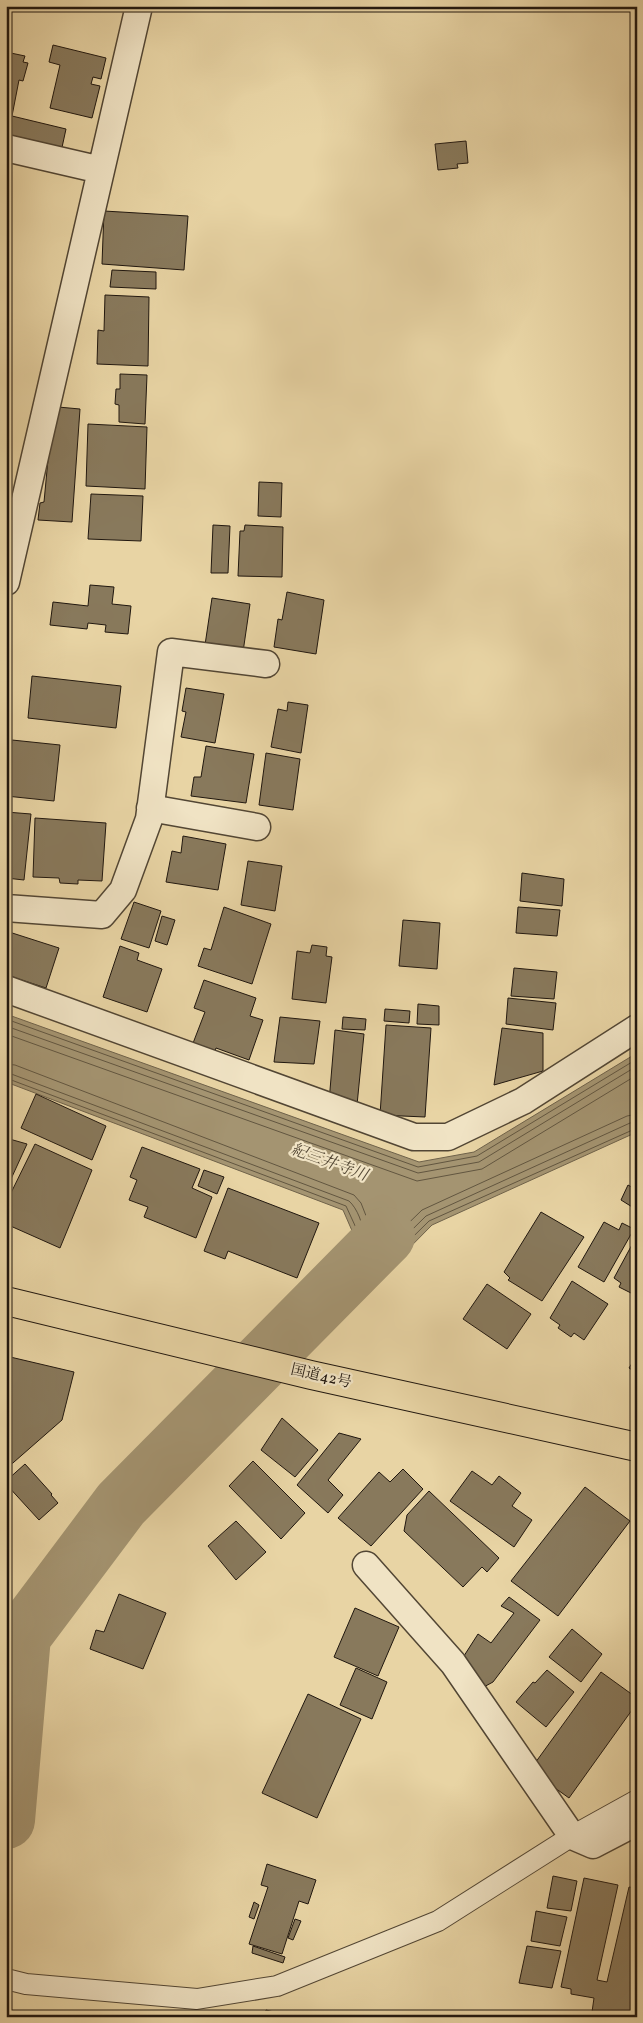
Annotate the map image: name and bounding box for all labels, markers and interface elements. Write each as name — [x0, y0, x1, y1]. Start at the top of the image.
water label: 紀三井寺川 — [288, 1139, 372, 1188]
street label: 国道42号 — [288, 1360, 354, 1394]

